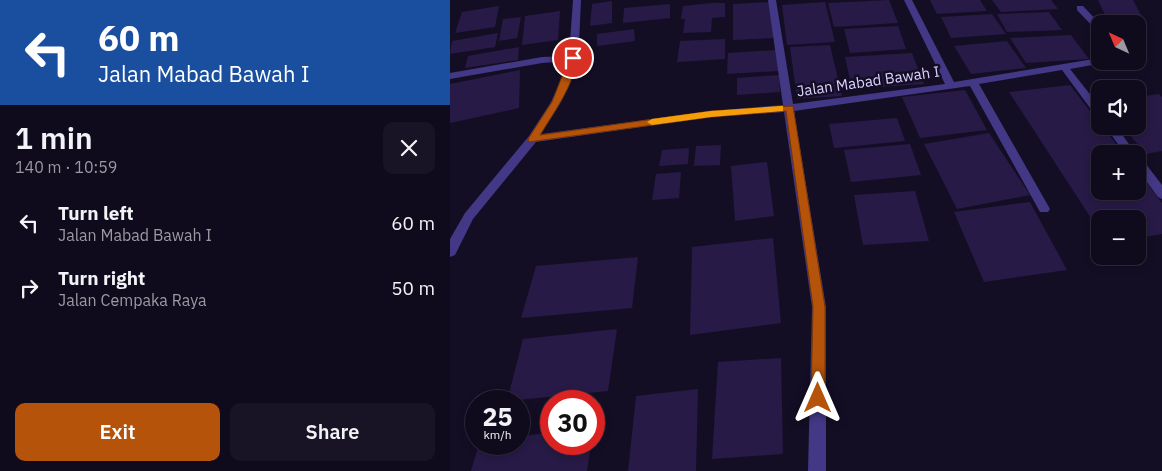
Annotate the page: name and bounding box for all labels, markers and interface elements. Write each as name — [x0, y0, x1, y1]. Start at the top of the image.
text: 60 m — [98, 15, 180, 61]
north arrow — [1091, 15, 1146, 70]
map controls — [1091, 15, 1146, 265]
icon: left — [15, 20, 80, 85]
pin — [552, 37, 594, 79]
icon: arrive — [559, 44, 587, 72]
text: Jalan Mabad Bawah I — [98, 59, 309, 88]
street label: Jalan Mabad Bawah I — [795, 62, 941, 100]
button: sound — [1091, 80, 1146, 135]
text: 1 min — [15, 118, 93, 157]
button: close — [383, 122, 435, 174]
button: + — [1091, 145, 1146, 200]
text: 140 m · 10:59 — [15, 157, 117, 177]
text: Turn left — [58, 201, 134, 225]
icon: left — [15, 209, 43, 237]
button: − — [1091, 210, 1146, 265]
text: 60 m — [391, 211, 435, 235]
text: Jalan Mabad Bawah I — [58, 225, 212, 245]
text: Turn right — [58, 266, 145, 290]
icon: right — [15, 274, 43, 302]
text: 50 m — [391, 276, 435, 300]
text: Jalan Cempaka Raya — [58, 290, 207, 310]
position arrow — [791, 371, 843, 423]
speed limit sign: 30 — [540, 390, 605, 455]
text: 25 — [482, 400, 513, 433]
button: Exit — [15, 403, 220, 461]
button: Share — [230, 403, 435, 461]
text: km/h — [483, 427, 512, 442]

